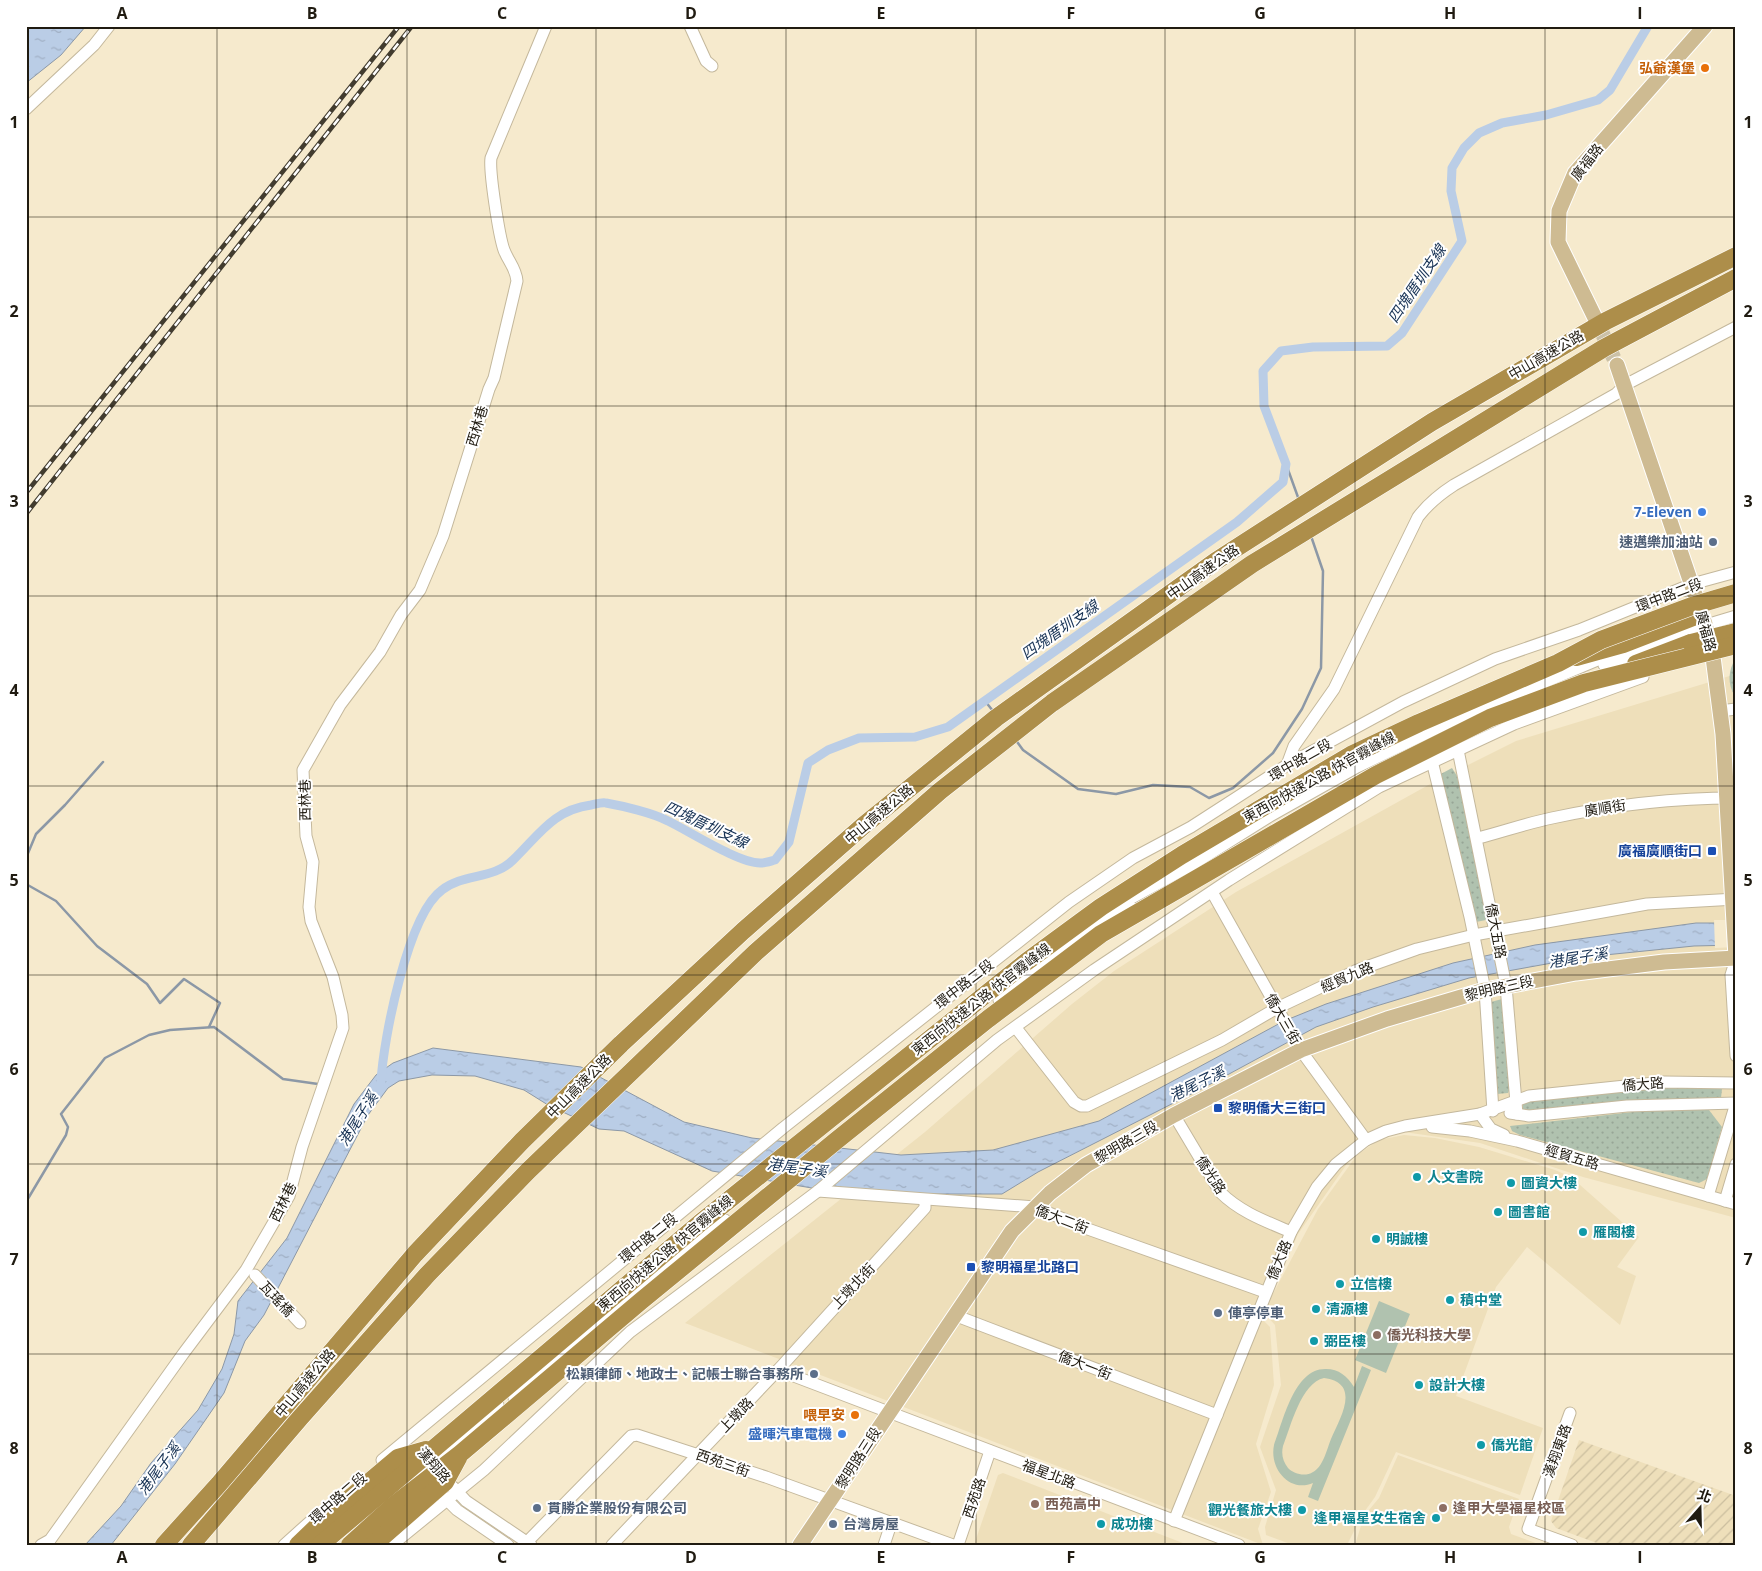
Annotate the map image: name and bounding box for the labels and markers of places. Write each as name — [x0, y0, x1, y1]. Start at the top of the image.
place label: 弘爺漢堡 — [1639, 58, 1695, 77]
marker: 弘爺漢堡 — [1699, 62, 1711, 74]
place label: 7-Eleven — [1634, 502, 1692, 521]
marker: 7-Eleven — [1696, 506, 1708, 518]
place label: 速邁樂加油站 — [1619, 532, 1703, 551]
marker: 速邁樂加油站 — [1707, 536, 1719, 548]
place label: 廣福廣順街口 — [1618, 841, 1702, 860]
marker: 廣福廣順街口 — [1706, 845, 1718, 857]
place label: 黎明僑大三街口 — [1228, 1098, 1326, 1117]
marker: 黎明僑大三街口 — [1212, 1102, 1224, 1114]
place label: 人文書院 — [1427, 1167, 1483, 1186]
marker: 人文書院 — [1411, 1171, 1423, 1183]
place label: 圖資大樓 — [1521, 1173, 1577, 1192]
marker: 圖資大樓 — [1505, 1177, 1517, 1189]
place label: 圖書館 — [1508, 1202, 1550, 1221]
marker: 圖書館 — [1492, 1206, 1504, 1218]
place label: 雁閣樓 — [1593, 1222, 1635, 1241]
marker: 雁閣樓 — [1577, 1226, 1589, 1238]
place label: 明誠樓 — [1386, 1229, 1428, 1248]
marker: 明誠樓 — [1370, 1233, 1382, 1245]
place label: 黎明福星北路口 — [981, 1257, 1079, 1276]
marker: 黎明福星北路口 — [965, 1261, 977, 1273]
place label: 立信樓 — [1350, 1274, 1392, 1293]
marker: 立信樓 — [1334, 1278, 1346, 1290]
place label: 積中堂 — [1460, 1290, 1502, 1309]
marker: 積中堂 — [1444, 1294, 1456, 1306]
place label: 清源樓 — [1326, 1299, 1368, 1318]
place label: 俥亭停車 — [1228, 1303, 1284, 1322]
marker: 清源樓 — [1310, 1303, 1322, 1315]
marker: 俥亭停車 — [1212, 1307, 1224, 1319]
place label: 僑光科技大學 — [1387, 1325, 1471, 1344]
marker: 僑光科技大學 — [1371, 1329, 1383, 1341]
place label: 弼臣樓 — [1324, 1331, 1366, 1350]
marker: 弼臣樓 — [1308, 1335, 1320, 1347]
place label: 松穎律師、地政士、記帳士聯合事務所 — [566, 1364, 804, 1383]
marker: 松穎律師、地政士、記帳士聯合事務所 — [808, 1368, 820, 1380]
place label: 設計大樓 — [1429, 1375, 1485, 1394]
marker: 設計大樓 — [1413, 1379, 1425, 1391]
place label: 喂早安 — [803, 1405, 845, 1424]
marker: 喂早安 — [849, 1409, 861, 1421]
place label: 盛暉汽車電機 — [748, 1424, 832, 1443]
marker: 盛暉汽車電機 — [836, 1428, 848, 1440]
place label: 僑光館 — [1491, 1435, 1533, 1454]
marker: 僑光館 — [1475, 1439, 1487, 1451]
place label: 西苑高中 — [1045, 1494, 1101, 1513]
place label: 貫勝企業股份有限公司 — [547, 1498, 687, 1517]
marker: 西苑高中 — [1029, 1498, 1041, 1510]
place label: 逢甲大學福星校區 — [1453, 1498, 1565, 1517]
place label: 觀光餐旅大樓 — [1208, 1500, 1292, 1519]
marker: 貫勝企業股份有限公司 — [531, 1502, 543, 1514]
marker: 逢甲大學福星校區 — [1437, 1502, 1449, 1514]
marker: 觀光餐旅大樓 — [1296, 1504, 1308, 1516]
place label: 逢甲福星女生宿舍 — [1314, 1508, 1426, 1527]
marker: 逢甲福星女生宿舍 — [1430, 1512, 1442, 1524]
place label: 台灣房屋 — [843, 1514, 899, 1533]
place label: 成功樓 — [1111, 1514, 1153, 1533]
marker: 台灣房屋 — [827, 1518, 839, 1530]
marker: 成功樓 — [1095, 1518, 1107, 1530]

